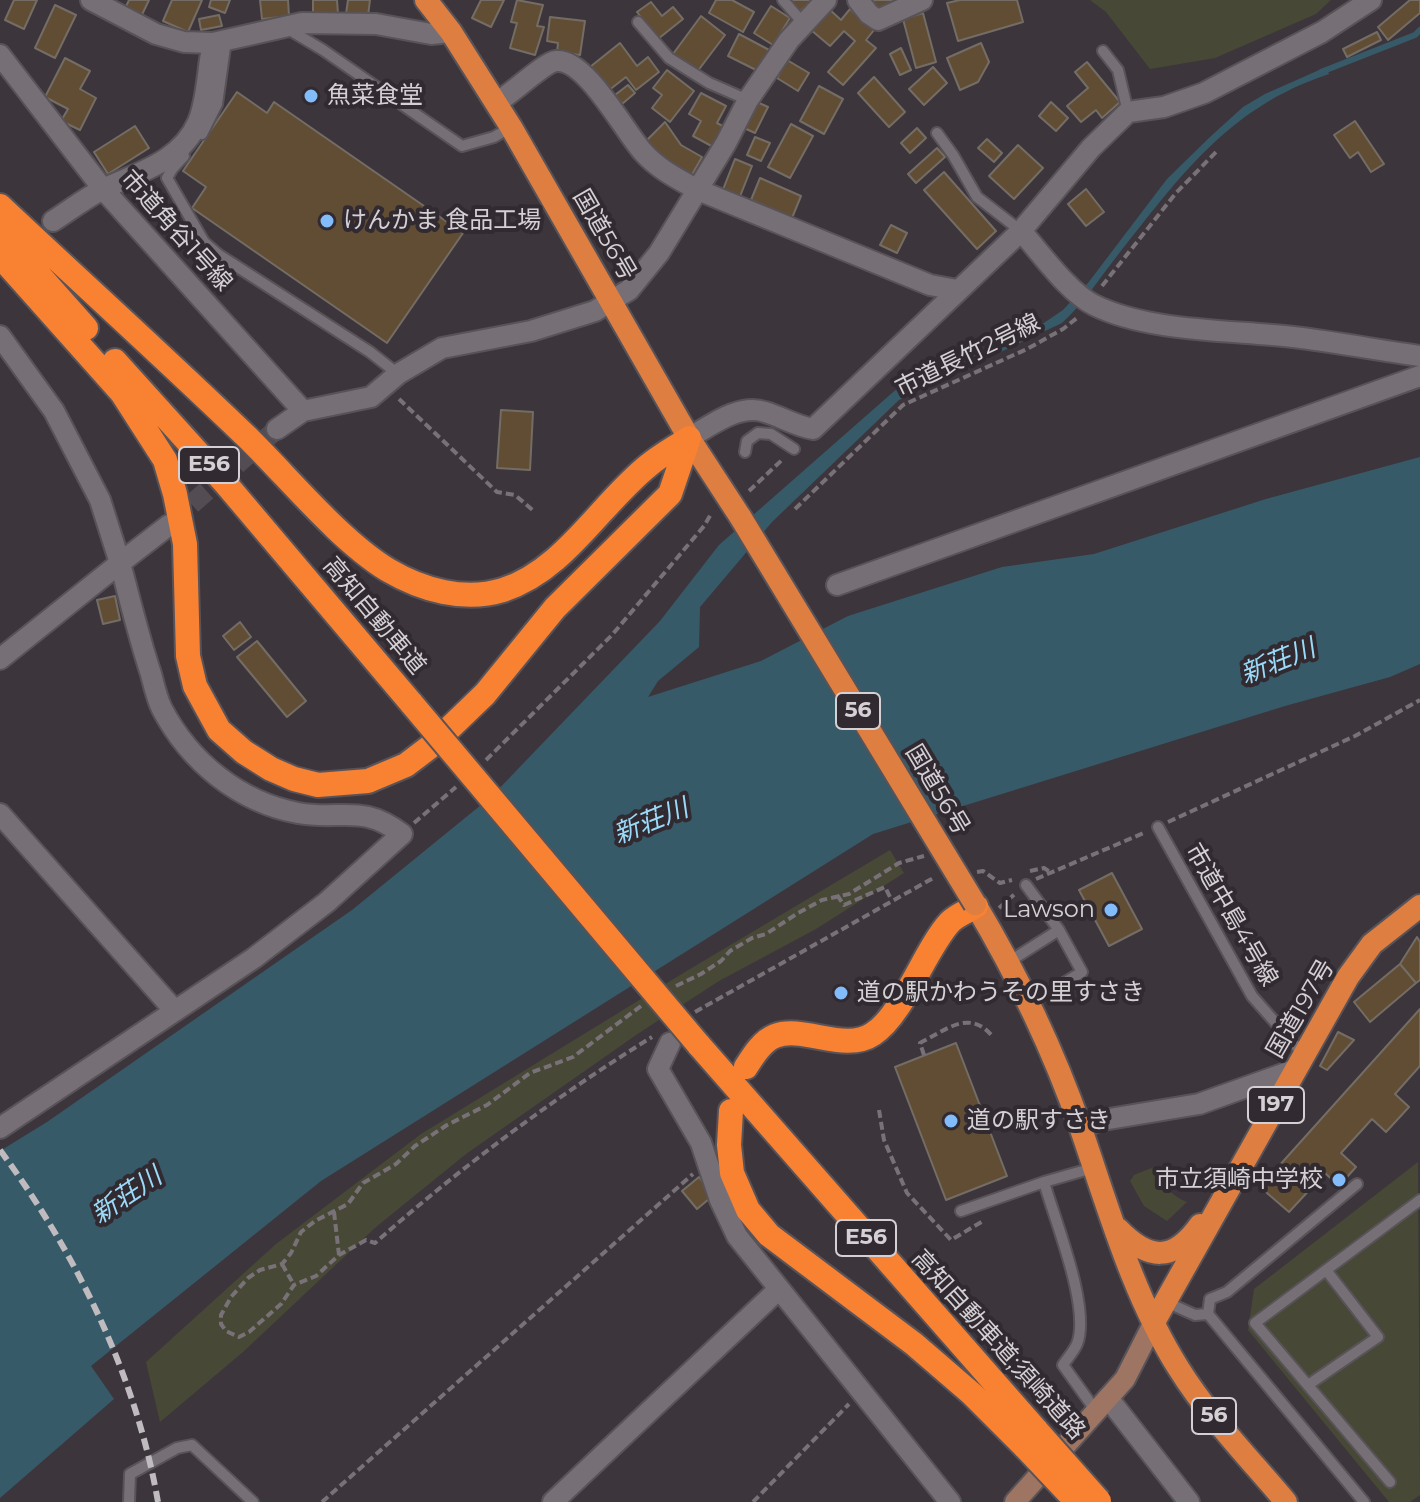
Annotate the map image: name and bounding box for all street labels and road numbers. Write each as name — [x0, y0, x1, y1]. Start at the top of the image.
street label: 市道角谷1号線 — [114, 165, 238, 297]
street label: 国道56号 — [566, 184, 642, 286]
street label: 市道長竹2号線 — [891, 309, 1045, 403]
road number: E56 — [179, 447, 239, 483]
street label: 高知自動車道 — [317, 552, 431, 680]
road number: 56 — [836, 693, 880, 729]
street label: 国道56号 — [899, 740, 975, 840]
street label: 市道中島4号線 — [1179, 839, 1283, 991]
street label: 国道197号 — [1261, 955, 1341, 1063]
road number: 197 — [1248, 1087, 1304, 1123]
road number: E56 — [836, 1220, 896, 1256]
street label: 高知自動車道;須崎道路 — [905, 1244, 1091, 1446]
road number: 56 — [1192, 1398, 1236, 1434]

